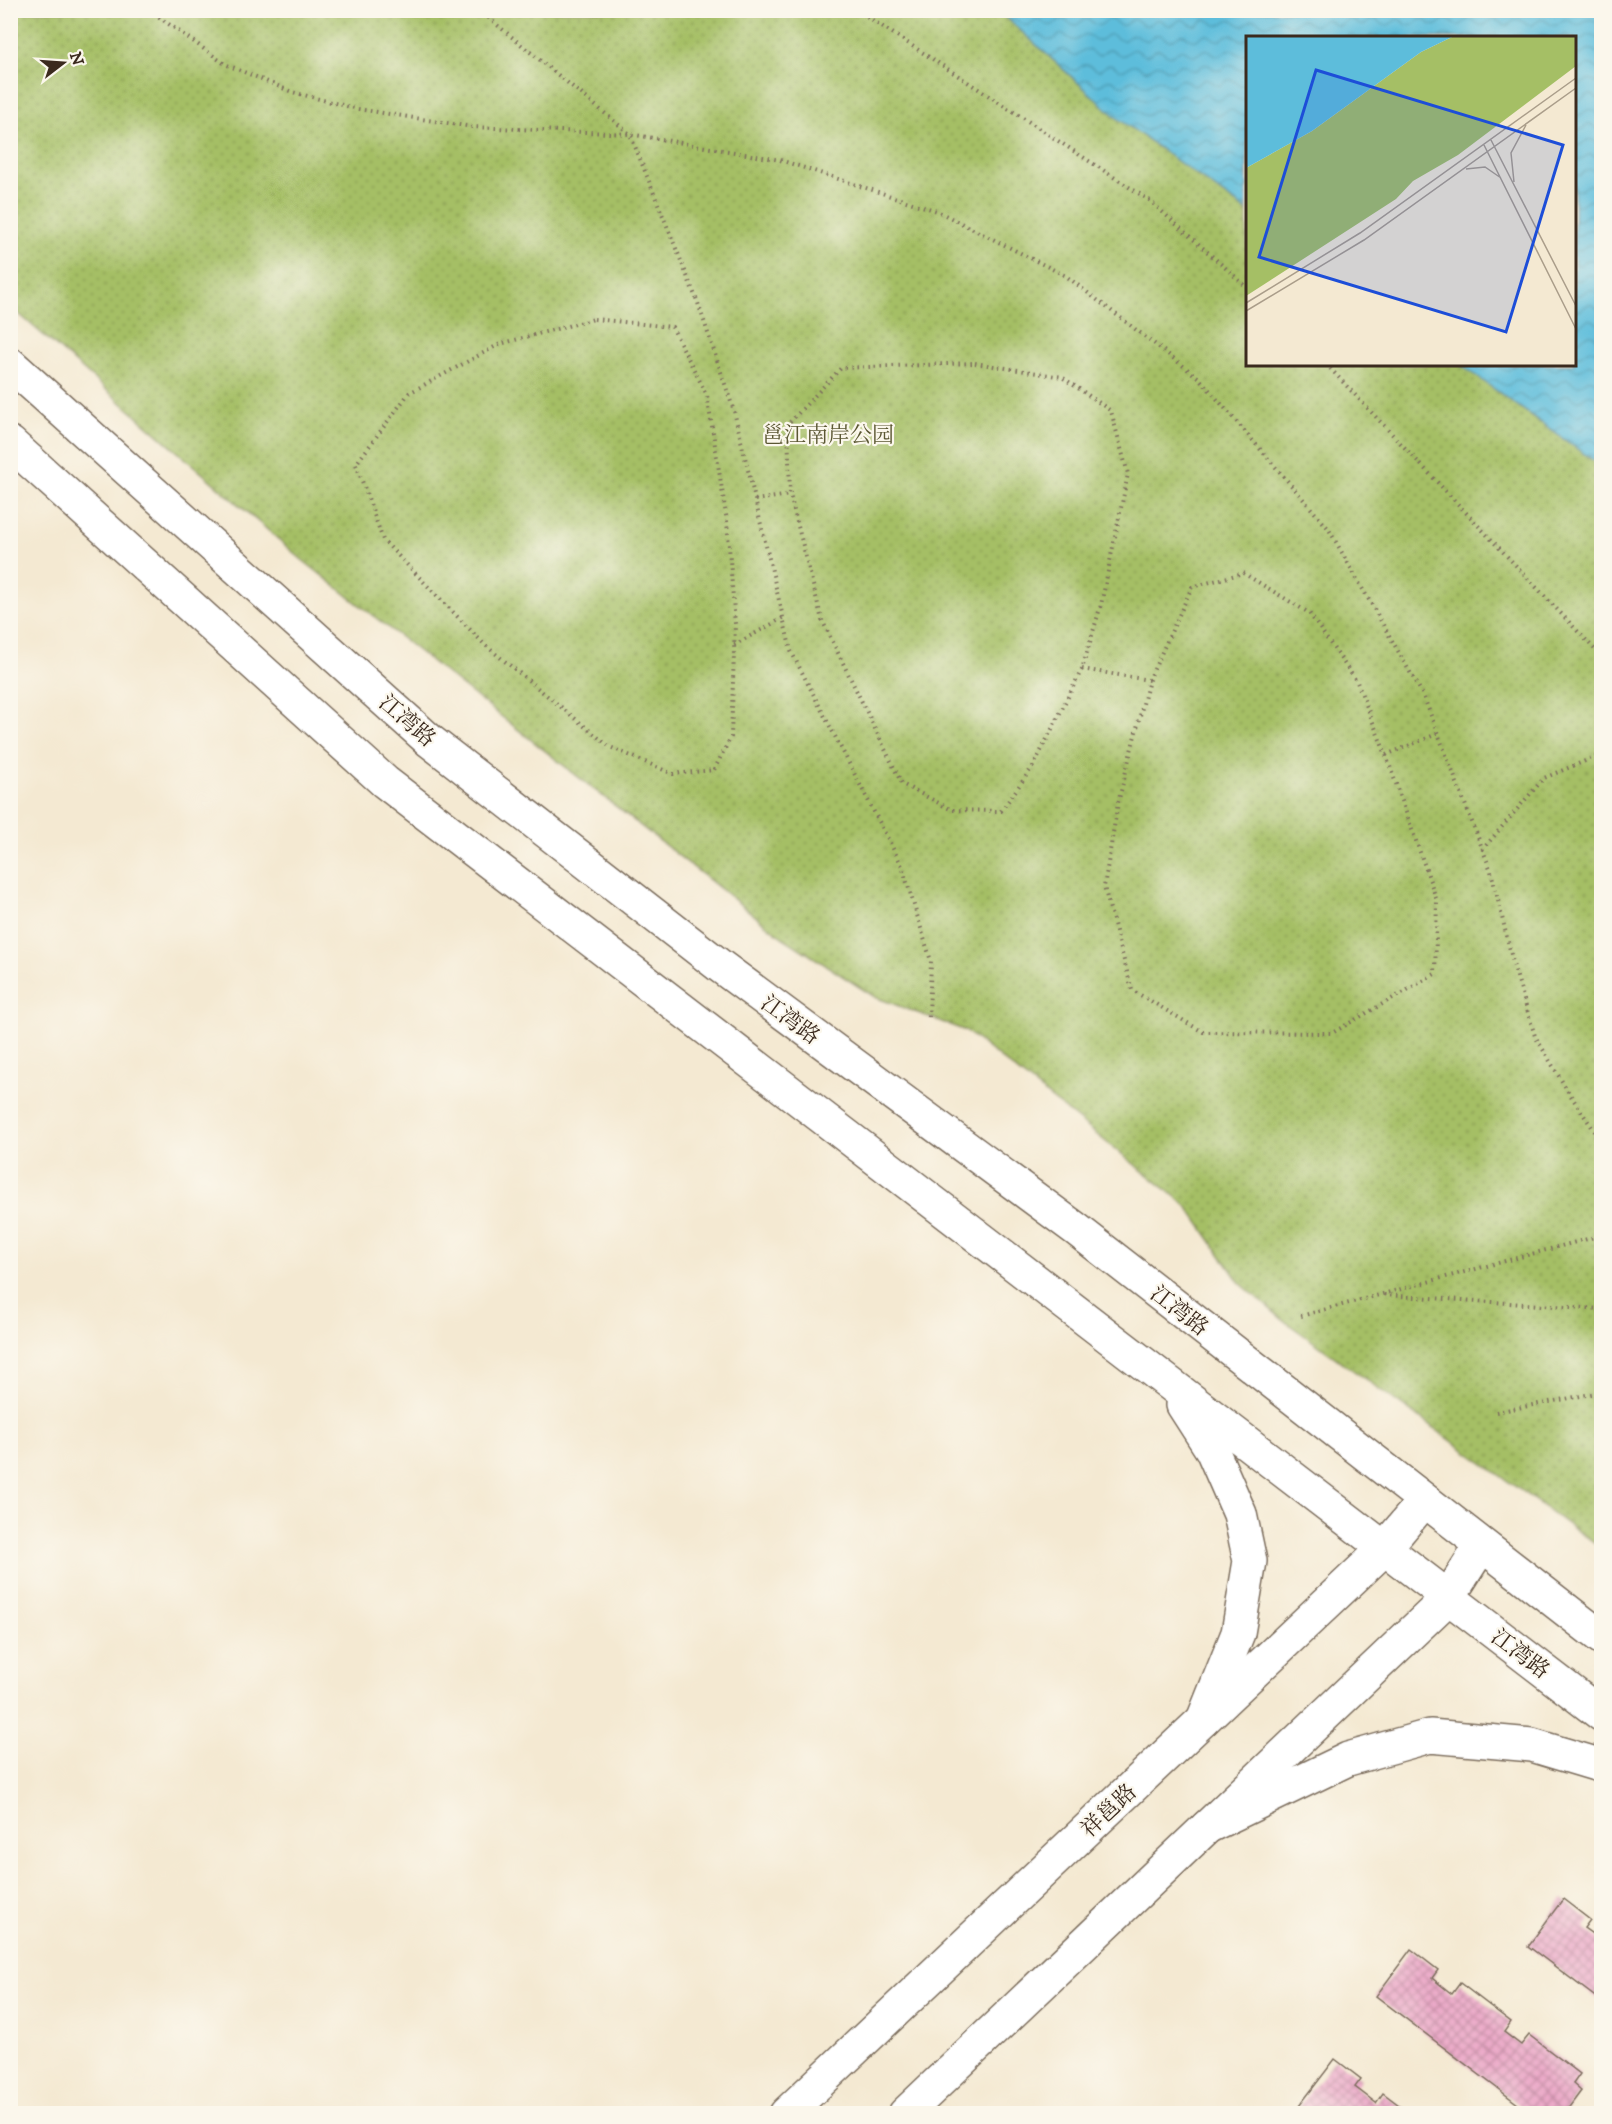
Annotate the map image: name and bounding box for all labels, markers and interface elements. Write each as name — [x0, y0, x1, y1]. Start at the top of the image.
north arrow — [33, 33, 93, 93]
inset map — [1246, 36, 1576, 366]
text: N — [65, 50, 88, 68]
park label: 邕江南岸公园 — [762, 422, 894, 449]
street label: 江湾路 — [373, 689, 441, 753]
street label: 江湾路 — [755, 990, 825, 1051]
street label: 江湾路 — [1145, 1280, 1213, 1342]
street label: 江湾路 — [1486, 1624, 1555, 1685]
street label: 祥邕路 — [1076, 1779, 1142, 1843]

